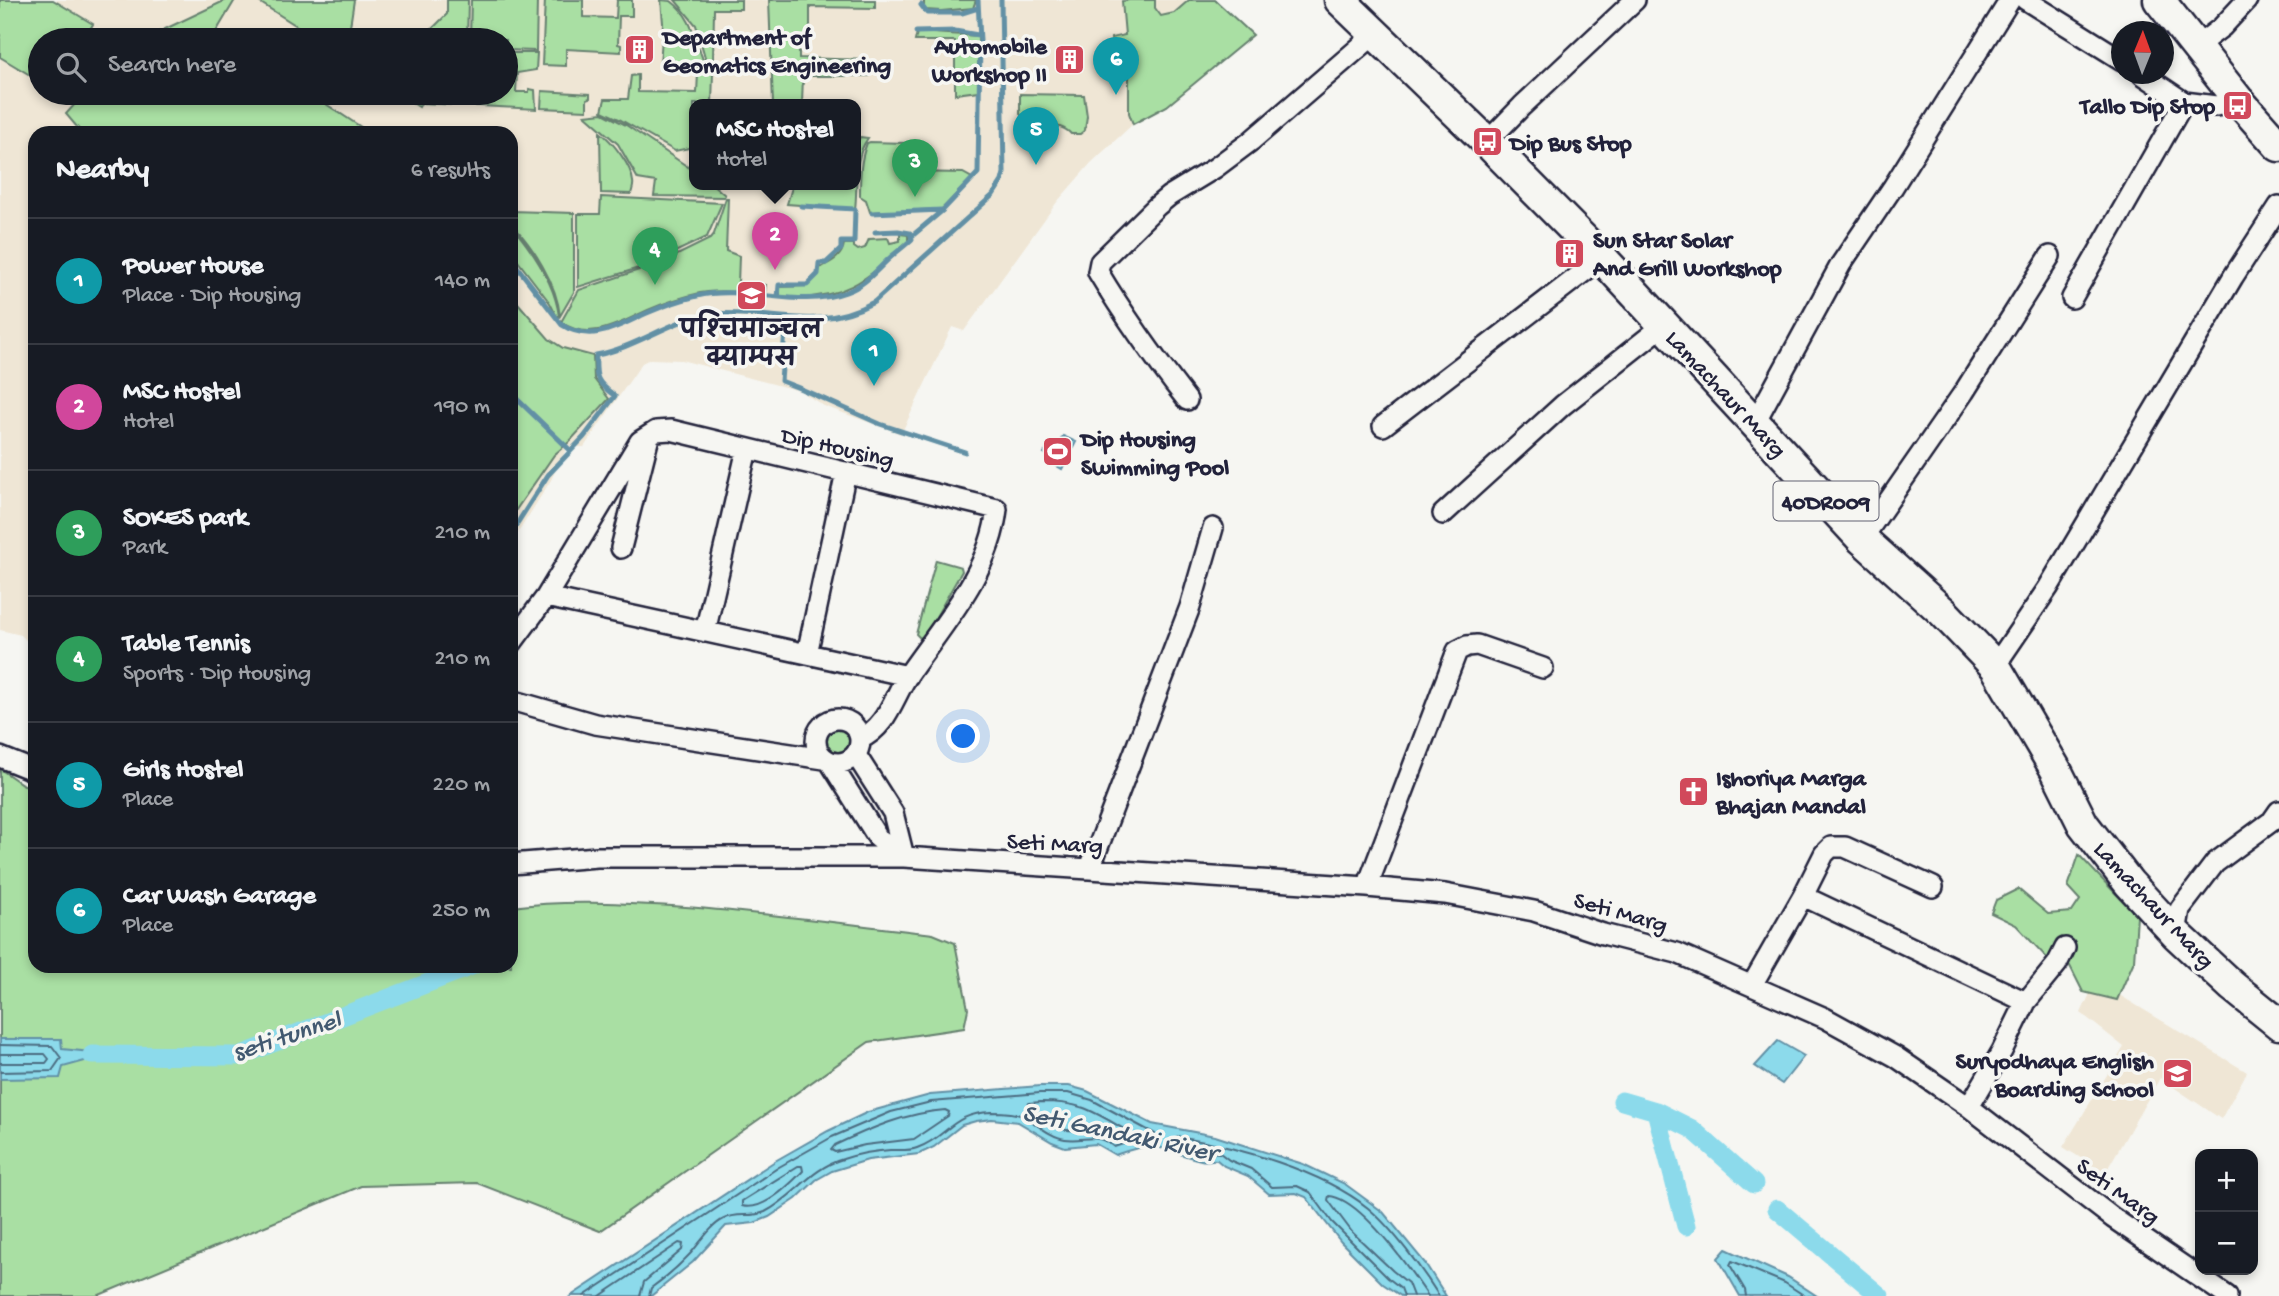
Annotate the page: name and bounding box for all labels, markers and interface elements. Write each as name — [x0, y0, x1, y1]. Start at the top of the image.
north arrow — [2111, 21, 2174, 84]
place label: Department of Geomatics Engineering — [661, 25, 892, 82]
search box — [28, 28, 518, 105]
building icon: Department of Geomatics Engineering — [623, 33, 657, 67]
place label: Automobile Workshop II — [931, 34, 1049, 91]
pin: 6 — [1093, 37, 1139, 95]
building icon: Automobile Workshop II — [1053, 42, 1087, 76]
icon: search — [52, 48, 90, 86]
text: Search here — [108, 51, 236, 82]
bus stop icon: Tallo Dip Stop — [2221, 88, 2255, 122]
place label: Tallo Dip Stop — [2078, 94, 2215, 123]
popup — [689, 99, 861, 190]
pin: 5 — [1013, 107, 1059, 165]
text: MSC Hostel — [716, 116, 834, 147]
bus stop icon: Dip Bus Stop — [1470, 125, 1504, 159]
place label: Dip Bus Stop — [1508, 131, 1632, 160]
pin: 3 — [892, 139, 938, 197]
text: Hotel — [716, 147, 767, 174]
text: Nearby — [56, 154, 149, 189]
text: 6 results — [411, 158, 490, 185]
pin: 2 — [752, 212, 798, 270]
pin: 4 — [632, 227, 678, 285]
place label: Sun Star Solar And Grill Workshop — [1592, 228, 1782, 285]
building icon: Sun Star Solar And Grill Workshop — [1553, 236, 1587, 270]
text: Power House — [123, 252, 263, 283]
text: 1 — [74, 268, 84, 295]
text: 140 m — [435, 268, 490, 295]
school or university icon: पश्‍चिमाञ्‍चल क्याम्पस — [734, 278, 768, 312]
text: Place · Dip Housing — [123, 283, 301, 310]
place label: पश्‍चिमाञ्‍चल क्याम्पस — [678, 309, 825, 375]
street label: Lamachaur Marg — [1658, 325, 1791, 465]
pin: 1 — [851, 328, 897, 386]
text: MSC Hostel — [123, 378, 241, 409]
text: 2 — [73, 394, 85, 421]
text: 190 m — [434, 394, 490, 421]
text: Hotel — [123, 409, 174, 436]
street label: Dip Housing — [776, 422, 896, 476]
place label: Dip Housing Swimming Pool — [1079, 427, 1229, 484]
sports icon: Dip Housing Swimming Pool — [1041, 435, 1075, 469]
road number: 40DR009 — [1773, 481, 1878, 520]
text: SOKES park — [123, 504, 247, 535]
text: 3 — [73, 520, 85, 547]
text: 210 m — [435, 520, 490, 547]
text: Park — [123, 535, 167, 562]
text: Table Tennis — [123, 630, 250, 661]
text: 4 — [74, 646, 84, 673]
text: 210 m — [435, 646, 490, 673]
text: Sports · Dip Housing — [123, 661, 311, 688]
your location — [946, 719, 980, 753]
text: Girls Hostel — [123, 756, 243, 787]
place label: Ishoriya Marga Bhajan Mandal — [1715, 766, 1868, 823]
text: 5 — [73, 772, 85, 799]
text: 220 m — [433, 772, 490, 799]
church icon: Ishoriya Marga Bhajan Mandal — [1676, 774, 1710, 808]
text: Place — [123, 787, 173, 814]
street label: Seti Marg — [1006, 828, 1104, 862]
street label: Lamachaur Marg — [2086, 836, 2219, 976]
text: Car Wash Garage — [123, 882, 316, 913]
street label: Seti Marg — [1570, 887, 1670, 942]
text: 6 — [73, 898, 85, 925]
text: 250 m — [432, 898, 490, 925]
text: Place — [123, 913, 173, 940]
water label: seti tunnel — [229, 1006, 347, 1070]
place label: Suryodhaya English Boarding School — [1956, 1049, 2154, 1106]
school or university icon: Suryodhaya English Boarding School — [2160, 1057, 2194, 1091]
water label: Seti Gandaki River — [1019, 1100, 1224, 1172]
map controls — [2195, 1149, 2258, 1275]
button: + — [2195, 1149, 2258, 1212]
street label: Seti Marg — [2069, 1153, 2164, 1233]
button: − — [2195, 1212, 2258, 1275]

